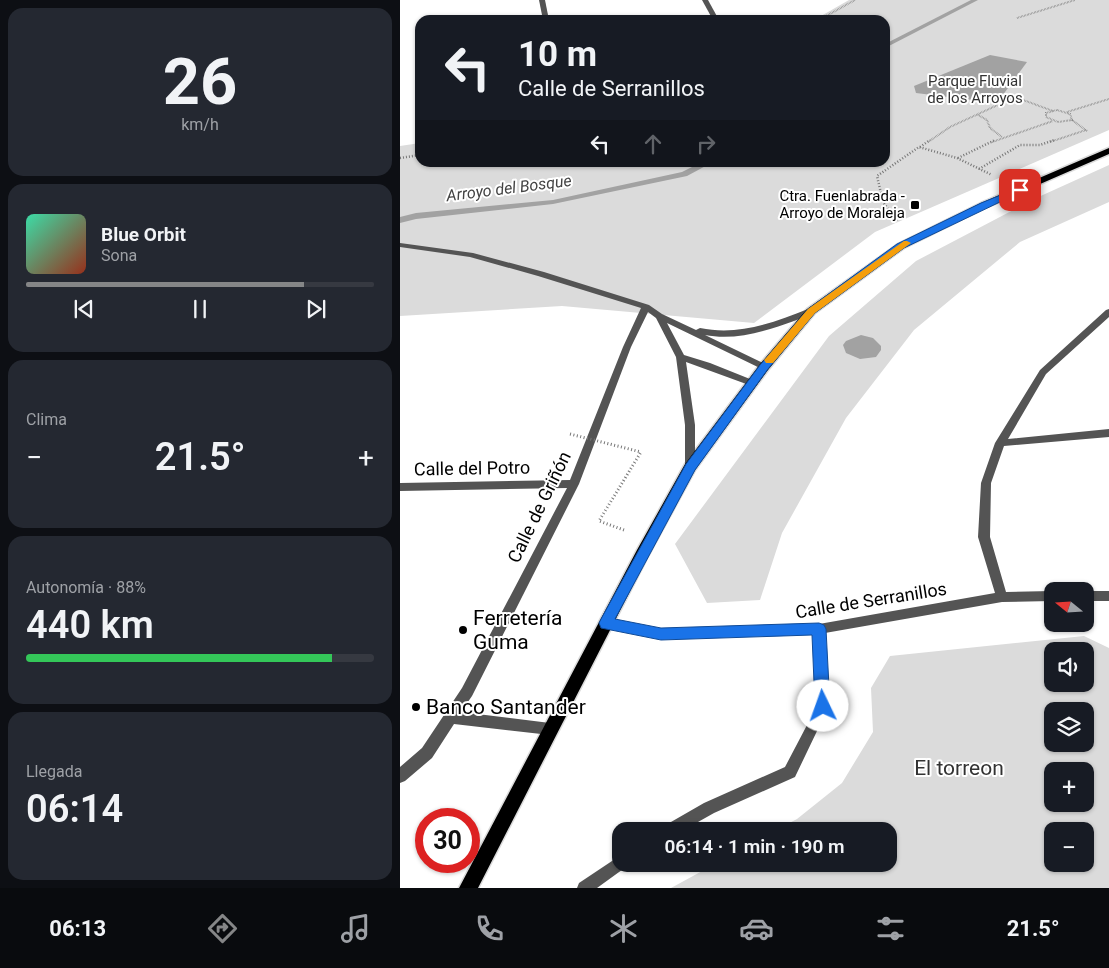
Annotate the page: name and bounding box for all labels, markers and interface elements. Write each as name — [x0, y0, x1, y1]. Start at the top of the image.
text: 10 m — [518, 34, 597, 75]
icon: left — [435, 35, 500, 100]
text: 26 — [163, 44, 237, 120]
park label: Parque Fluvial de los Arroyos — [927, 72, 1023, 107]
text: Calle de Serranillos — [518, 76, 705, 101]
text: km/h — [181, 115, 219, 134]
icon: left — [586, 130, 614, 158]
icon: ahead — [639, 130, 667, 158]
icon: right — [692, 130, 720, 158]
pin — [999, 169, 1041, 211]
water label: Arroyo del Bosque — [444, 171, 573, 205]
icon: arrive — [1006, 176, 1034, 204]
place label: Ctra. Fuenlabrada - Arroyo de Moraleja — [779, 187, 905, 222]
marker: Ctra. Fuenlabrada - Arroyo de Moraleja — [909, 199, 921, 211]
text: Blue Orbit — [101, 223, 186, 246]
text: Sona — [101, 246, 137, 265]
icon: previous — [70, 295, 98, 323]
icon: pause — [186, 295, 214, 323]
icon: next — [302, 295, 330, 323]
text: Clima — [26, 410, 67, 429]
text: 21.5° — [155, 435, 245, 479]
text: − — [26, 441, 42, 474]
text: + — [358, 441, 374, 474]
street label: Calle de Griñón — [503, 448, 575, 566]
street label: Calle del Potro — [414, 456, 530, 480]
text: Autonomía · 88% — [26, 578, 146, 597]
street label: Calle de Serranillos — [794, 578, 948, 622]
north arrow — [1044, 582, 1094, 632]
map controls — [1044, 582, 1094, 872]
text: 440 km — [26, 603, 154, 647]
place label: Ferretería Guma — [473, 606, 562, 654]
marker: Ferretería Guma — [457, 624, 469, 636]
button: sound — [1044, 642, 1094, 692]
position arrow — [796, 679, 848, 731]
place label: Banco Santander — [426, 695, 586, 719]
marker: Banco Santander — [410, 701, 422, 713]
button: layers — [1044, 702, 1094, 752]
park label: El torreon — [914, 756, 1004, 780]
text: Llegada — [26, 762, 82, 781]
button: + — [1044, 762, 1094, 812]
text: 06:14 — [26, 787, 123, 831]
speed limit sign: 30 — [415, 808, 480, 873]
button: − — [1044, 822, 1094, 872]
text: 06:14 · 1 min · 190 m — [664, 835, 845, 858]
icon: directions — [205, 911, 240, 946]
icon: music — [338, 911, 373, 946]
icon: phone — [472, 911, 507, 946]
icon: climate — [606, 911, 641, 946]
icon: car — [739, 911, 774, 946]
icon: filters — [873, 911, 908, 946]
text: 06:13 — [49, 916, 106, 941]
text: 21.5° — [1007, 916, 1060, 941]

